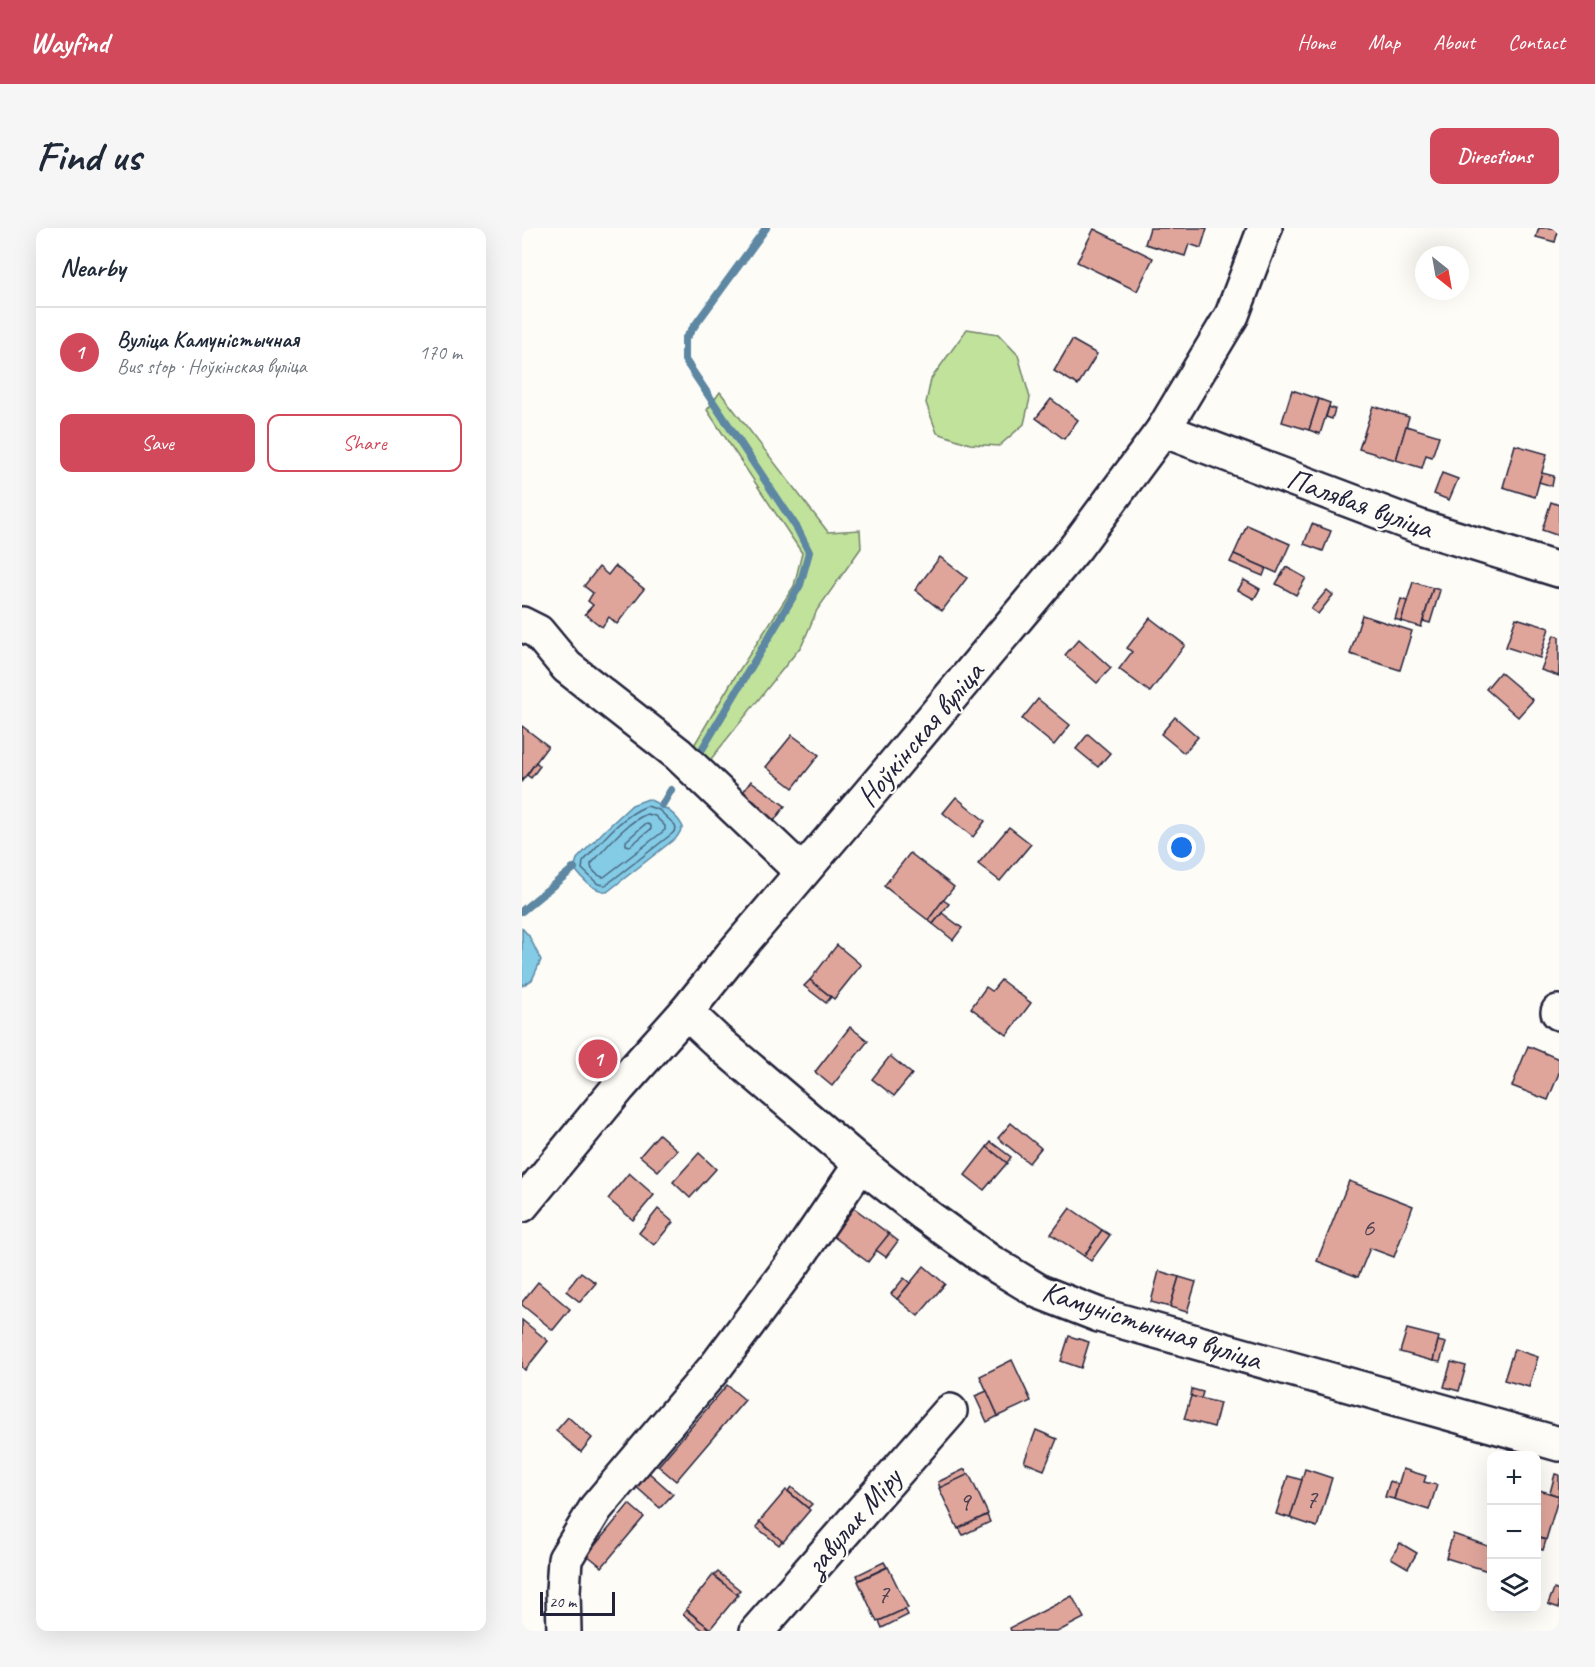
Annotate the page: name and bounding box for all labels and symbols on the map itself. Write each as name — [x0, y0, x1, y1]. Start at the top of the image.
north arrow — [1415, 246, 1469, 300]
street label: Палявая вуліца — [1282, 459, 1440, 548]
street label: Ноўкінская вуліца — [848, 652, 993, 814]
your location — [1167, 833, 1196, 862]
pin: 1 — [578, 1036, 618, 1082]
house number: 6 — [1362, 1210, 1375, 1244]
street label: Камуністычная вуліца — [1038, 1272, 1268, 1379]
street label: завулак Міру — [794, 1458, 911, 1585]
house number: 7 — [1305, 1482, 1319, 1516]
house number: 9 — [958, 1484, 972, 1518]
house number: 7 — [877, 1577, 891, 1611]
scale bar — [540, 1589, 615, 1616]

